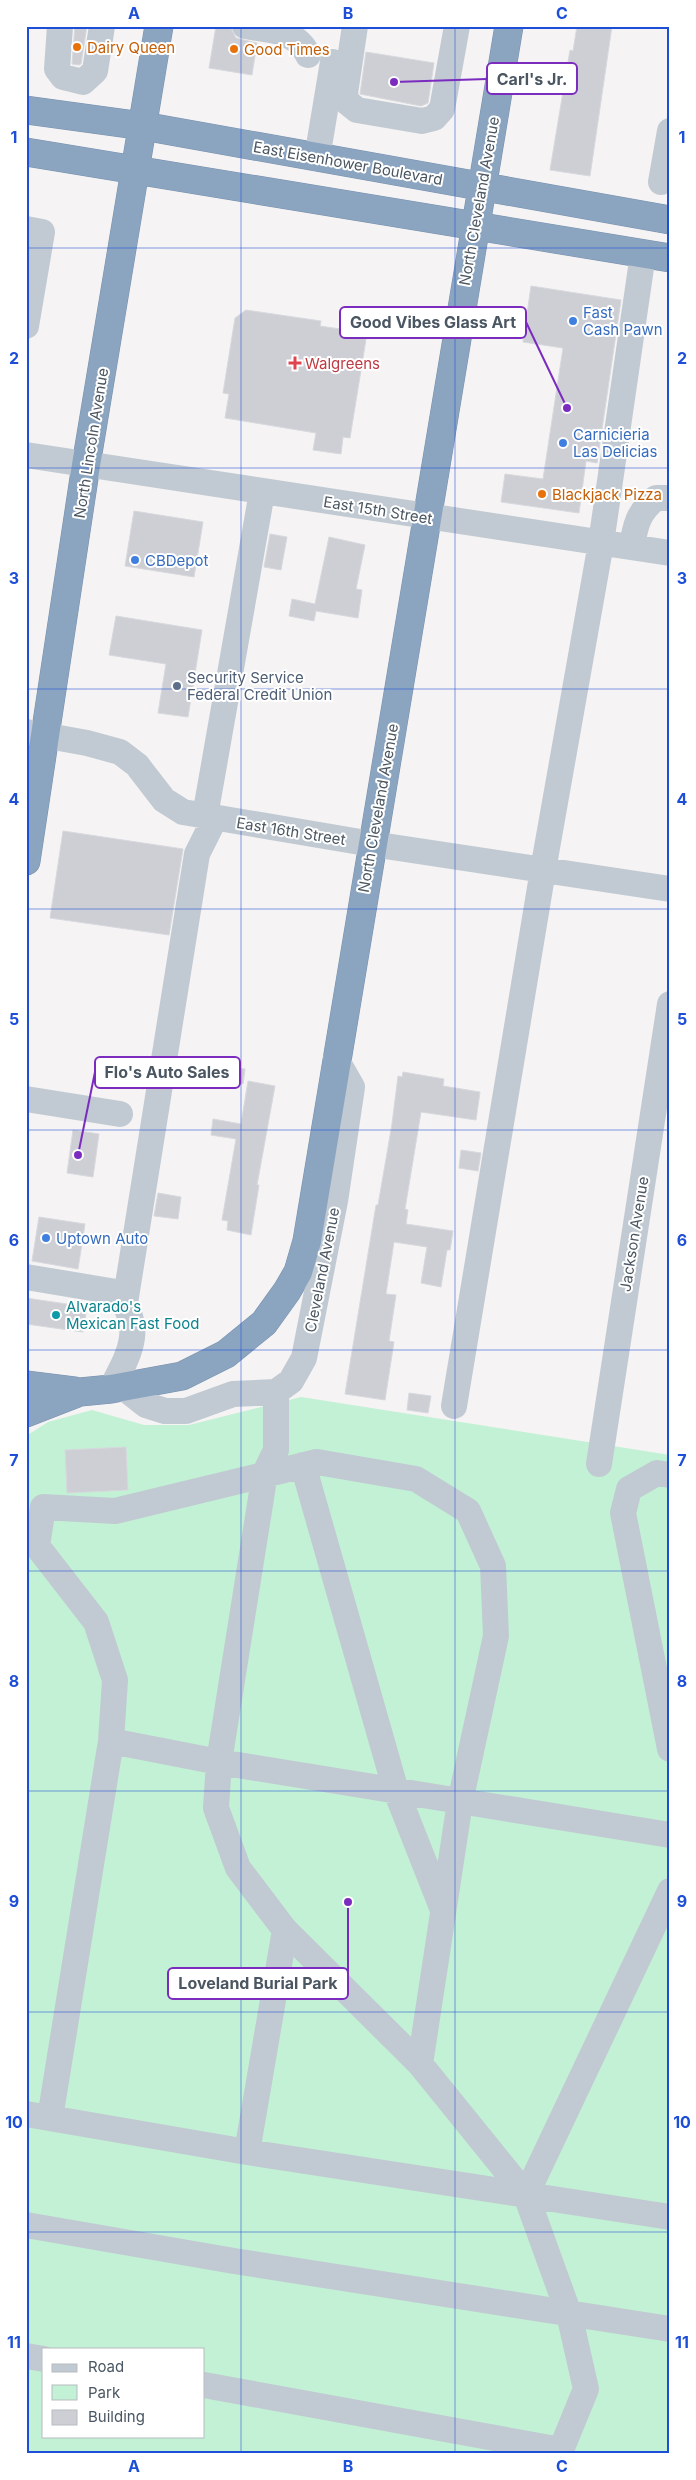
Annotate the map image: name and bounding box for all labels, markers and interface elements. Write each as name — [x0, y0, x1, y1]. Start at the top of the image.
text: A — [128, 3, 140, 23]
text: B — [343, 3, 353, 23]
text: C — [556, 3, 568, 23]
place label: Dairy Queen — [87, 38, 175, 57]
place label: Good Times — [244, 40, 330, 59]
marker: Dairy Queen — [71, 41, 83, 53]
marker: Good Times — [228, 43, 240, 55]
callout: Carl's Jr. — [487, 63, 577, 94]
text: Carl's Jr. — [497, 69, 567, 89]
street label: North Cleveland Avenue — [455, 115, 503, 287]
text: 1 — [11, 127, 17, 147]
text: 1 — [679, 127, 685, 147]
street label: East Eisenhower Boulevard — [252, 137, 444, 189]
place label: Fast Cash Pawn — [583, 303, 663, 339]
callout: Good Vibes Glass Art — [340, 307, 526, 338]
text: Good Vibes Glass Art — [350, 312, 516, 332]
marker: Fast Cash Pawn — [567, 315, 579, 327]
text: 2 — [9, 348, 19, 368]
text: 2 — [677, 348, 687, 368]
place label: Walgreens — [305, 354, 380, 373]
marker: Walgreens — [289, 357, 301, 369]
street label: North Lincoln Avenue — [70, 366, 112, 520]
place label: Carnicieria Las Delicias — [573, 425, 658, 461]
marker: Carnicieria Las Delicias — [557, 437, 569, 449]
place label: Blackjack Pizza — [552, 485, 662, 504]
marker: Blackjack Pizza — [536, 488, 548, 500]
street label: East 15th Street — [322, 492, 434, 528]
place label: CBDepot — [145, 551, 209, 570]
marker: CBDepot — [129, 554, 141, 566]
text: 3 — [9, 568, 19, 588]
text: 3 — [677, 568, 687, 588]
place label: Security Service Federal Credit Union — [187, 668, 332, 704]
marker: Security Service Federal Credit Union — [171, 680, 183, 692]
street label: North Cleveland Avenue — [354, 722, 402, 894]
text: 4 — [9, 789, 20, 809]
text: 4 — [677, 789, 688, 809]
street label: East 16th Street — [235, 813, 347, 849]
text: 5 — [9, 1009, 19, 1029]
text: 5 — [677, 1009, 687, 1029]
callout: Flo's Auto Sales — [95, 1057, 240, 1088]
text: Flo's Auto Sales — [104, 1062, 230, 1082]
street label: Jackson Avenue — [616, 1175, 652, 1293]
street label: Cleveland Avenue — [301, 1206, 343, 1334]
place label: Uptown Auto — [56, 1229, 148, 1248]
text: 6 — [9, 1230, 19, 1250]
text: 6 — [677, 1230, 687, 1250]
marker: Uptown Auto — [40, 1232, 52, 1244]
place label: Alvarado's Mexican Fast Food — [66, 1297, 199, 1333]
marker: Alvarado's Mexican Fast Food — [50, 1309, 62, 1321]
text: 7 — [9, 1450, 19, 1470]
text: 7 — [677, 1450, 687, 1470]
text: 8 — [9, 1671, 19, 1691]
text: 8 — [677, 1671, 687, 1691]
text: 9 — [9, 1891, 19, 1911]
text: 9 — [677, 1891, 687, 1911]
callout: Loveland Burial Park — [168, 1968, 348, 1999]
text: Loveland Burial Park — [178, 1973, 338, 1993]
text: 10 — [5, 2112, 23, 2132]
text: 10 — [673, 2112, 691, 2132]
text: 11 — [7, 2332, 21, 2352]
text: 11 — [675, 2332, 689, 2352]
legend — [42, 2348, 205, 2438]
text: Road — [88, 2357, 124, 2376]
text: Park — [88, 2383, 121, 2402]
text: Building — [88, 2407, 145, 2426]
text: A — [128, 2456, 140, 2476]
text: B — [343, 2456, 353, 2476]
text: C — [556, 2456, 568, 2476]

